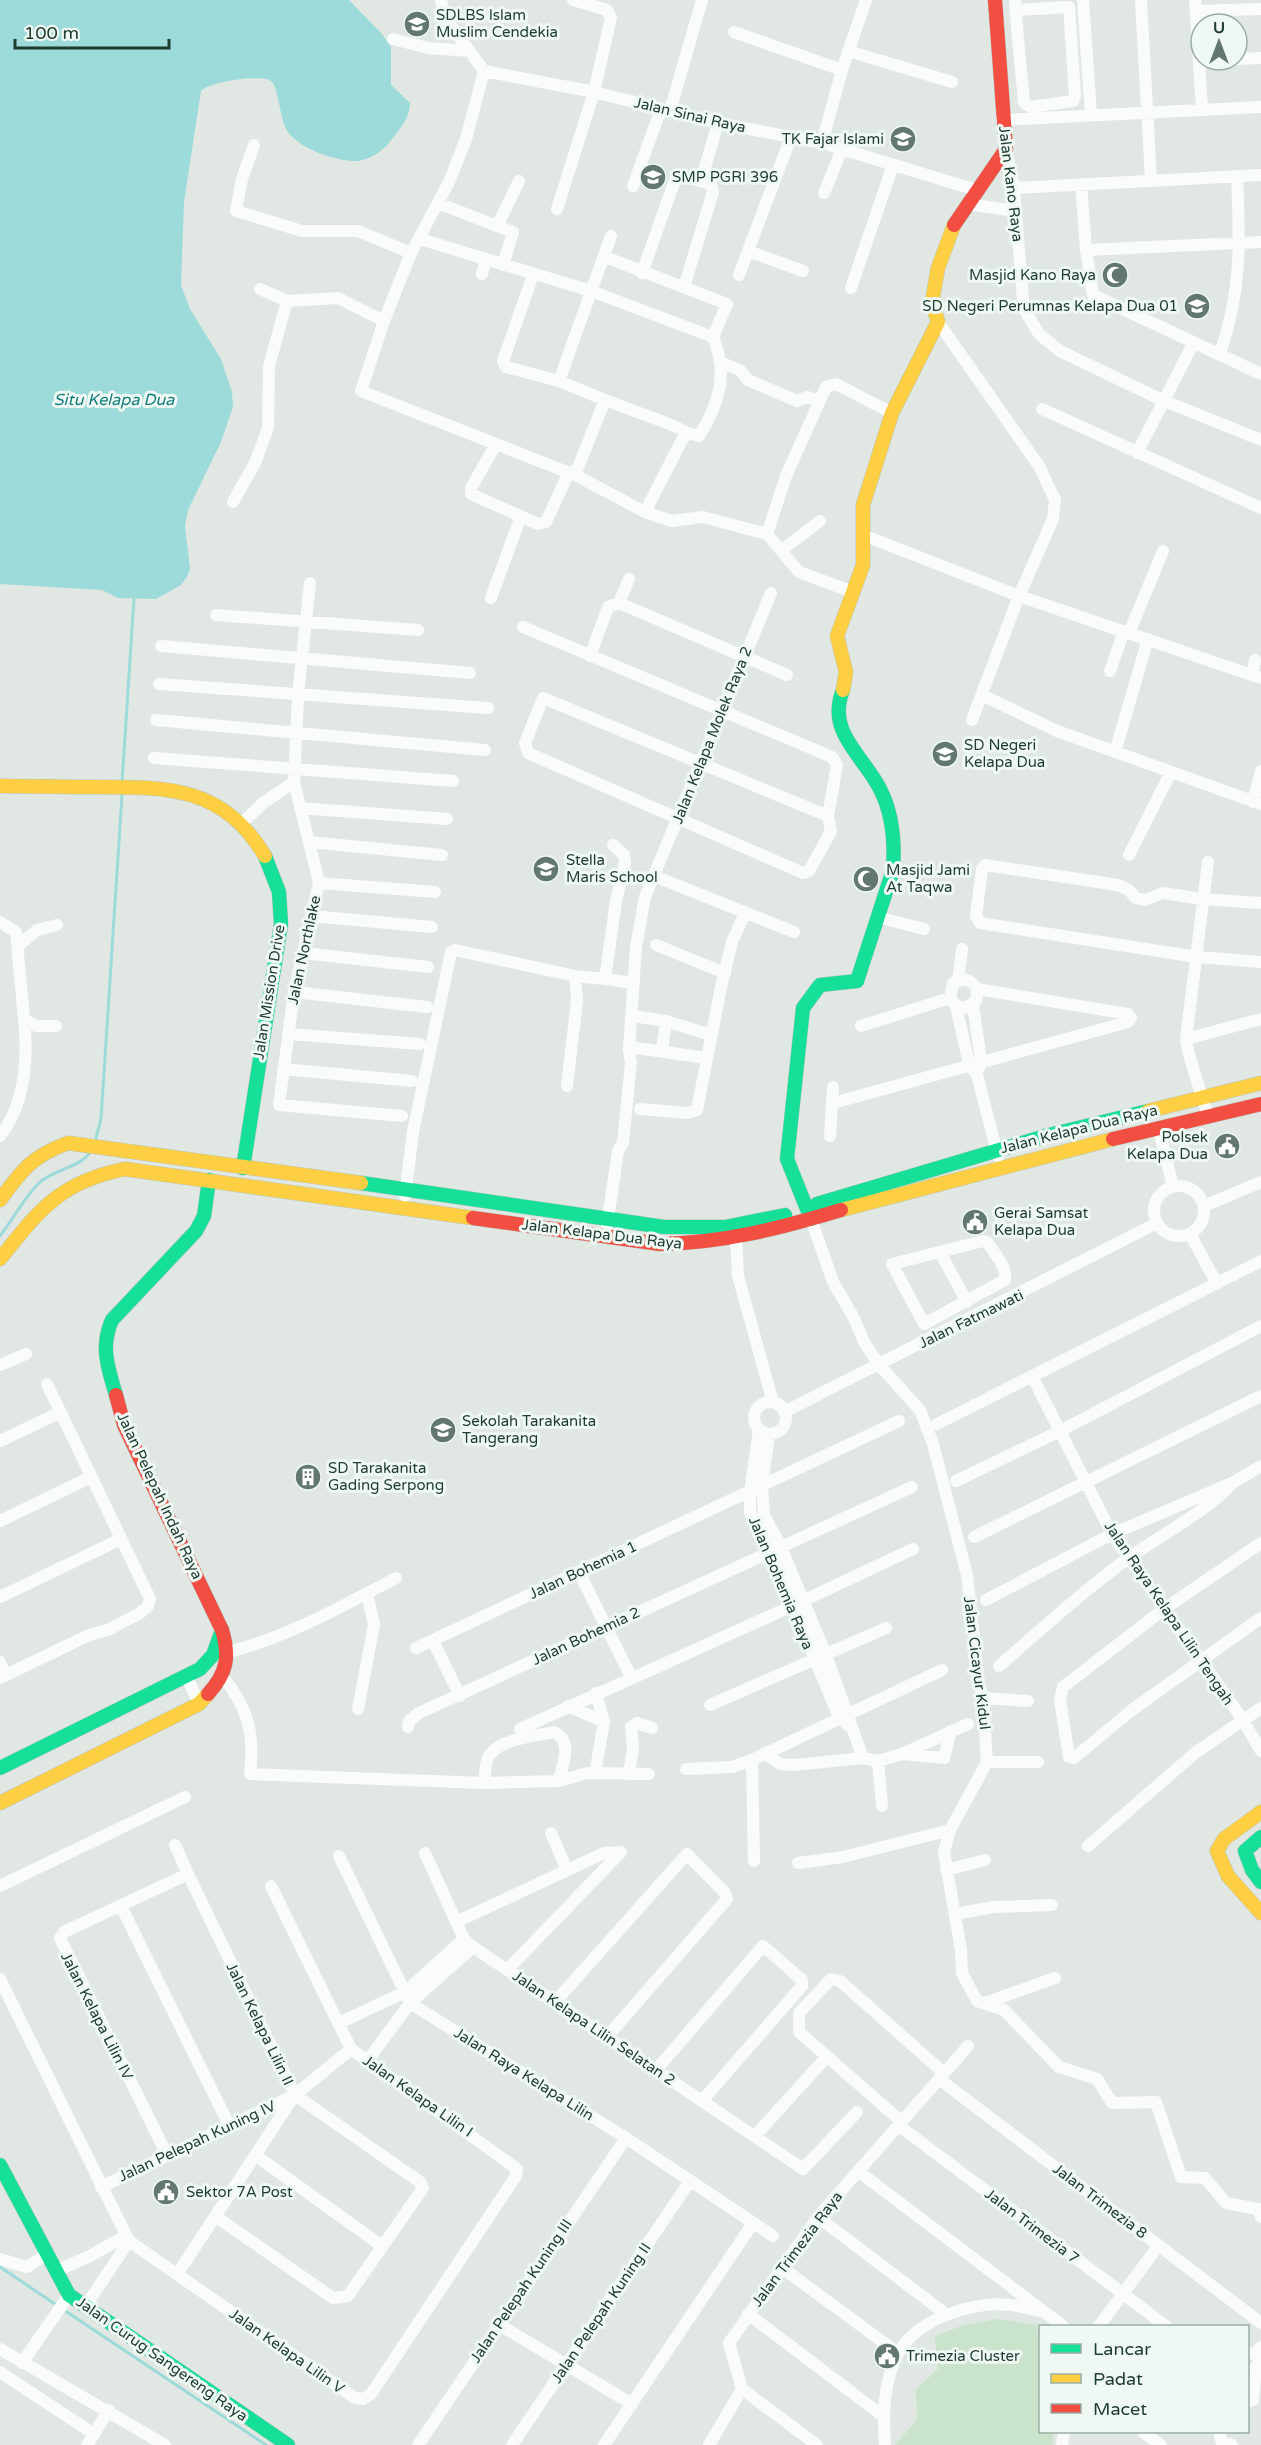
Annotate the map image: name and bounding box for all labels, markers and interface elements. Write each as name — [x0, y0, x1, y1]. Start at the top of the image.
place label: SDLBS Islam Muslim Cendekia — [436, 6, 558, 41]
school or university icon: SDLBS Islam Muslim Cendekia — [402, 9, 432, 39]
scale bar — [15, 12, 170, 50]
north arrow — [1189, 12, 1249, 72]
text: U — [1213, 18, 1225, 38]
text: 100 m — [24, 22, 79, 44]
street label: Jalan Sinai Raya — [632, 93, 748, 137]
school or university icon: TK Fajar Islami — [888, 124, 918, 154]
street label: Jalan Kano Raya — [995, 125, 1027, 243]
place label: TK Fajar Islami — [782, 130, 884, 148]
school or university icon: SMP PGRI 396 — [638, 162, 668, 192]
place label: SMP PGRI 396 — [672, 168, 778, 186]
mosque icon: Masjid Kano Raya — [1100, 260, 1130, 290]
place label: Masjid Kano Raya — [969, 266, 1096, 284]
school or university icon: SD Negeri Perumnas Kelapa Dua 01 — [1182, 291, 1212, 321]
place label: SD Negeri Perumnas Kelapa Dua 01 — [922, 297, 1178, 315]
water label: Situ Kelapa Dua — [54, 390, 175, 410]
street label: Jalan Kelapa Molek Raya 2 — [668, 644, 756, 826]
place label: SD Negeri Kelapa Dua — [964, 736, 1045, 771]
school or university icon: SD Negeri Kelapa Dua — [930, 739, 960, 769]
place label: Stella Maris School — [566, 851, 658, 886]
school or university icon: Stella Maris School — [531, 854, 561, 884]
place label: Masjid Jami At Taqwa — [886, 861, 970, 896]
mosque icon: Masjid Jami At Taqwa — [851, 864, 881, 894]
street label: Jalan Northlake — [284, 894, 324, 1006]
street label: Jalan Mission Drive — [249, 923, 289, 1061]
street label: Jalan Kelapa Dua Raya — [999, 1101, 1159, 1157]
place label: Polsek Kelapa Dua — [1127, 1128, 1208, 1163]
public building icon: Polsek Kelapa Dua — [1212, 1131, 1242, 1161]
place label: Gerai Samsat Kelapa Dua — [994, 1204, 1089, 1239]
public building icon: Gerai Samsat Kelapa Dua — [960, 1207, 990, 1237]
street label: Jalan Kelapa Dua Raya — [521, 1215, 683, 1253]
street label: Jalan Fatmawati — [916, 1286, 1026, 1352]
street label: Jalan Pelepah Indah Raya — [113, 1410, 207, 1582]
place label: Sekolah Tarakanita Tangerang — [462, 1412, 596, 1447]
school or university icon: Sekolah Tarakanita Tangerang — [428, 1415, 458, 1445]
place label: SD Tarakanita Gading Serpong — [328, 1459, 444, 1494]
building icon: SD Tarakanita Gading Serpong — [293, 1462, 323, 1492]
street label: Jalan Bohemia Raya — [745, 1514, 817, 1652]
street label: Jalan Raya Kelapa Lilin Tengah — [1101, 1518, 1237, 1708]
street label: Jalan Bohemia 1 — [526, 1537, 640, 1603]
street label: Jalan Cicayur Kidul — [960, 1595, 994, 1731]
street label: Jalan Bohemia 2 — [529, 1603, 643, 1669]
street label: Jalan Kelapa Lilin IV — [57, 1949, 137, 2083]
street label: Jalan Kelapa Lilin II — [222, 1960, 298, 2088]
street label: Jalan Kelapa Lilin Selatan 2 — [509, 1967, 679, 2089]
street label: Jalan Raya Kelapa Lilin — [451, 2024, 597, 2124]
street label: Jalan Kelapa Lilin I — [359, 2051, 477, 2141]
street label: Jalan Pelepah Kuning IV — [116, 2096, 279, 2185]
street label: Jalan Trimezia 8 — [1049, 2160, 1151, 2242]
public building icon: Sektor 7A Post — [151, 2177, 181, 2207]
place label: Sektor 7A Post — [186, 2183, 293, 2201]
street label: Jalan Trimezia 7 — [981, 2185, 1083, 2267]
street label: Jalan Trimezia Raya — [748, 2188, 846, 2310]
street label: Jalan Pelepah Kuning III — [466, 2216, 576, 2366]
street label: Jalan Pelepah Kuning II — [547, 2239, 655, 2387]
street label: Jalan Curug Sangereng Raya — [73, 2293, 251, 2425]
street label: Jalan Kelapa Lilin V — [226, 2305, 349, 2398]
legend — [1039, 2325, 1249, 2433]
text: Lancar — [1093, 2338, 1151, 2360]
public building icon: Trimezia Cluster — [872, 2341, 902, 2371]
place label: Trimezia Cluster — [906, 2347, 1020, 2365]
text: Padat — [1093, 2368, 1143, 2390]
text: Macet — [1093, 2398, 1147, 2420]

